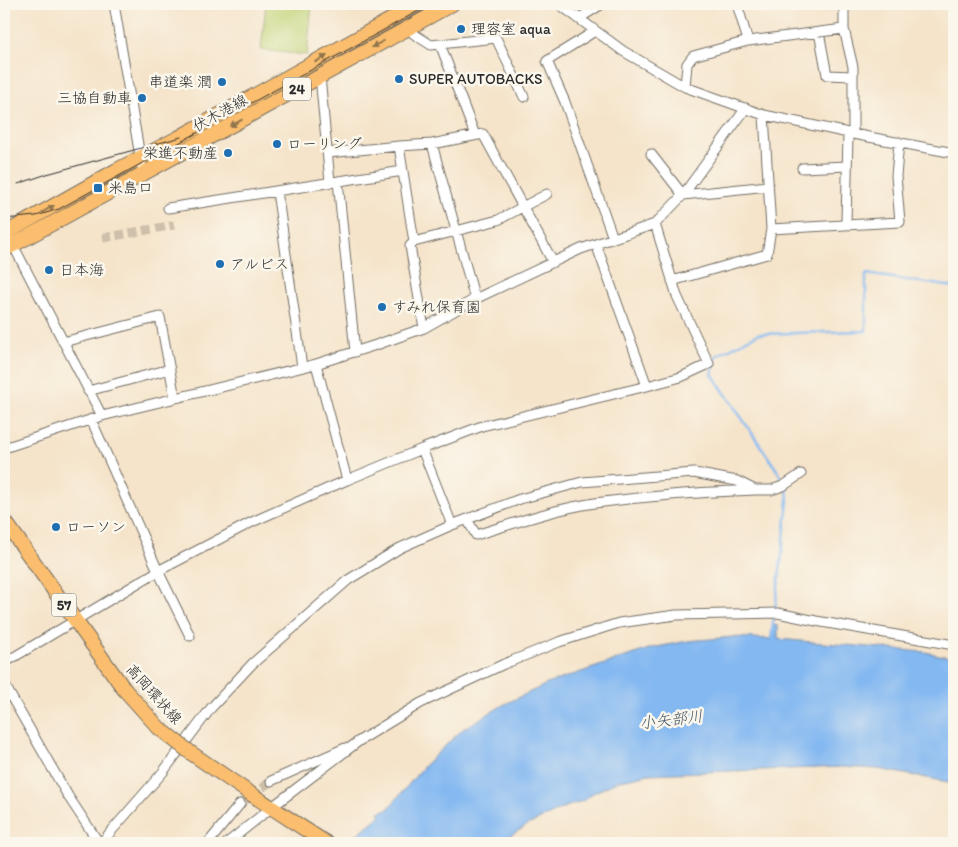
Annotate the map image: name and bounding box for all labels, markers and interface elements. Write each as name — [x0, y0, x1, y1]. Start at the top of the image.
place label: 理容室 aqua — [471, 20, 551, 38]
marker: 理容室 aqua — [455, 23, 467, 35]
one-way arrow — [371, 40, 386, 48]
one-way arrow — [314, 54, 327, 63]
place label: SUPER AUTOBACKS — [409, 70, 543, 88]
place label: 串道楽 潤 — [149, 73, 212, 91]
marker: SUPER AUTOBACKS — [393, 73, 405, 85]
marker: 串道楽 潤 — [216, 76, 228, 88]
road number: 24 — [283, 78, 311, 100]
place label: 三協自動車 — [57, 89, 132, 107]
street label: 伏木港線 — [189, 91, 251, 135]
marker: 三協自動車 — [136, 92, 148, 104]
one-way arrow — [229, 118, 243, 127]
place label: ローリング — [287, 135, 362, 153]
marker: ローリング — [271, 138, 283, 150]
place label: 栄進不動産 — [143, 144, 218, 162]
marker: 栄進不動産 — [222, 147, 234, 159]
place label: 米島口 — [108, 179, 153, 197]
marker: 米島口 — [92, 182, 104, 194]
one-way arrow — [42, 204, 55, 213]
place label: アルビス — [230, 255, 289, 273]
marker: アルビス — [214, 258, 226, 270]
place label: 日本海 — [59, 261, 104, 279]
marker: 日本海 — [43, 264, 55, 276]
place label: すみれ保育園 — [392, 298, 481, 316]
marker: すみれ保育園 — [376, 301, 388, 313]
place label: ローソン — [66, 518, 126, 536]
marker: ローソン — [50, 521, 62, 533]
road number: 57 — [52, 594, 76, 616]
street label: 高岡環状線 — [122, 660, 186, 728]
water label: 小矢部川 — [638, 706, 704, 733]

